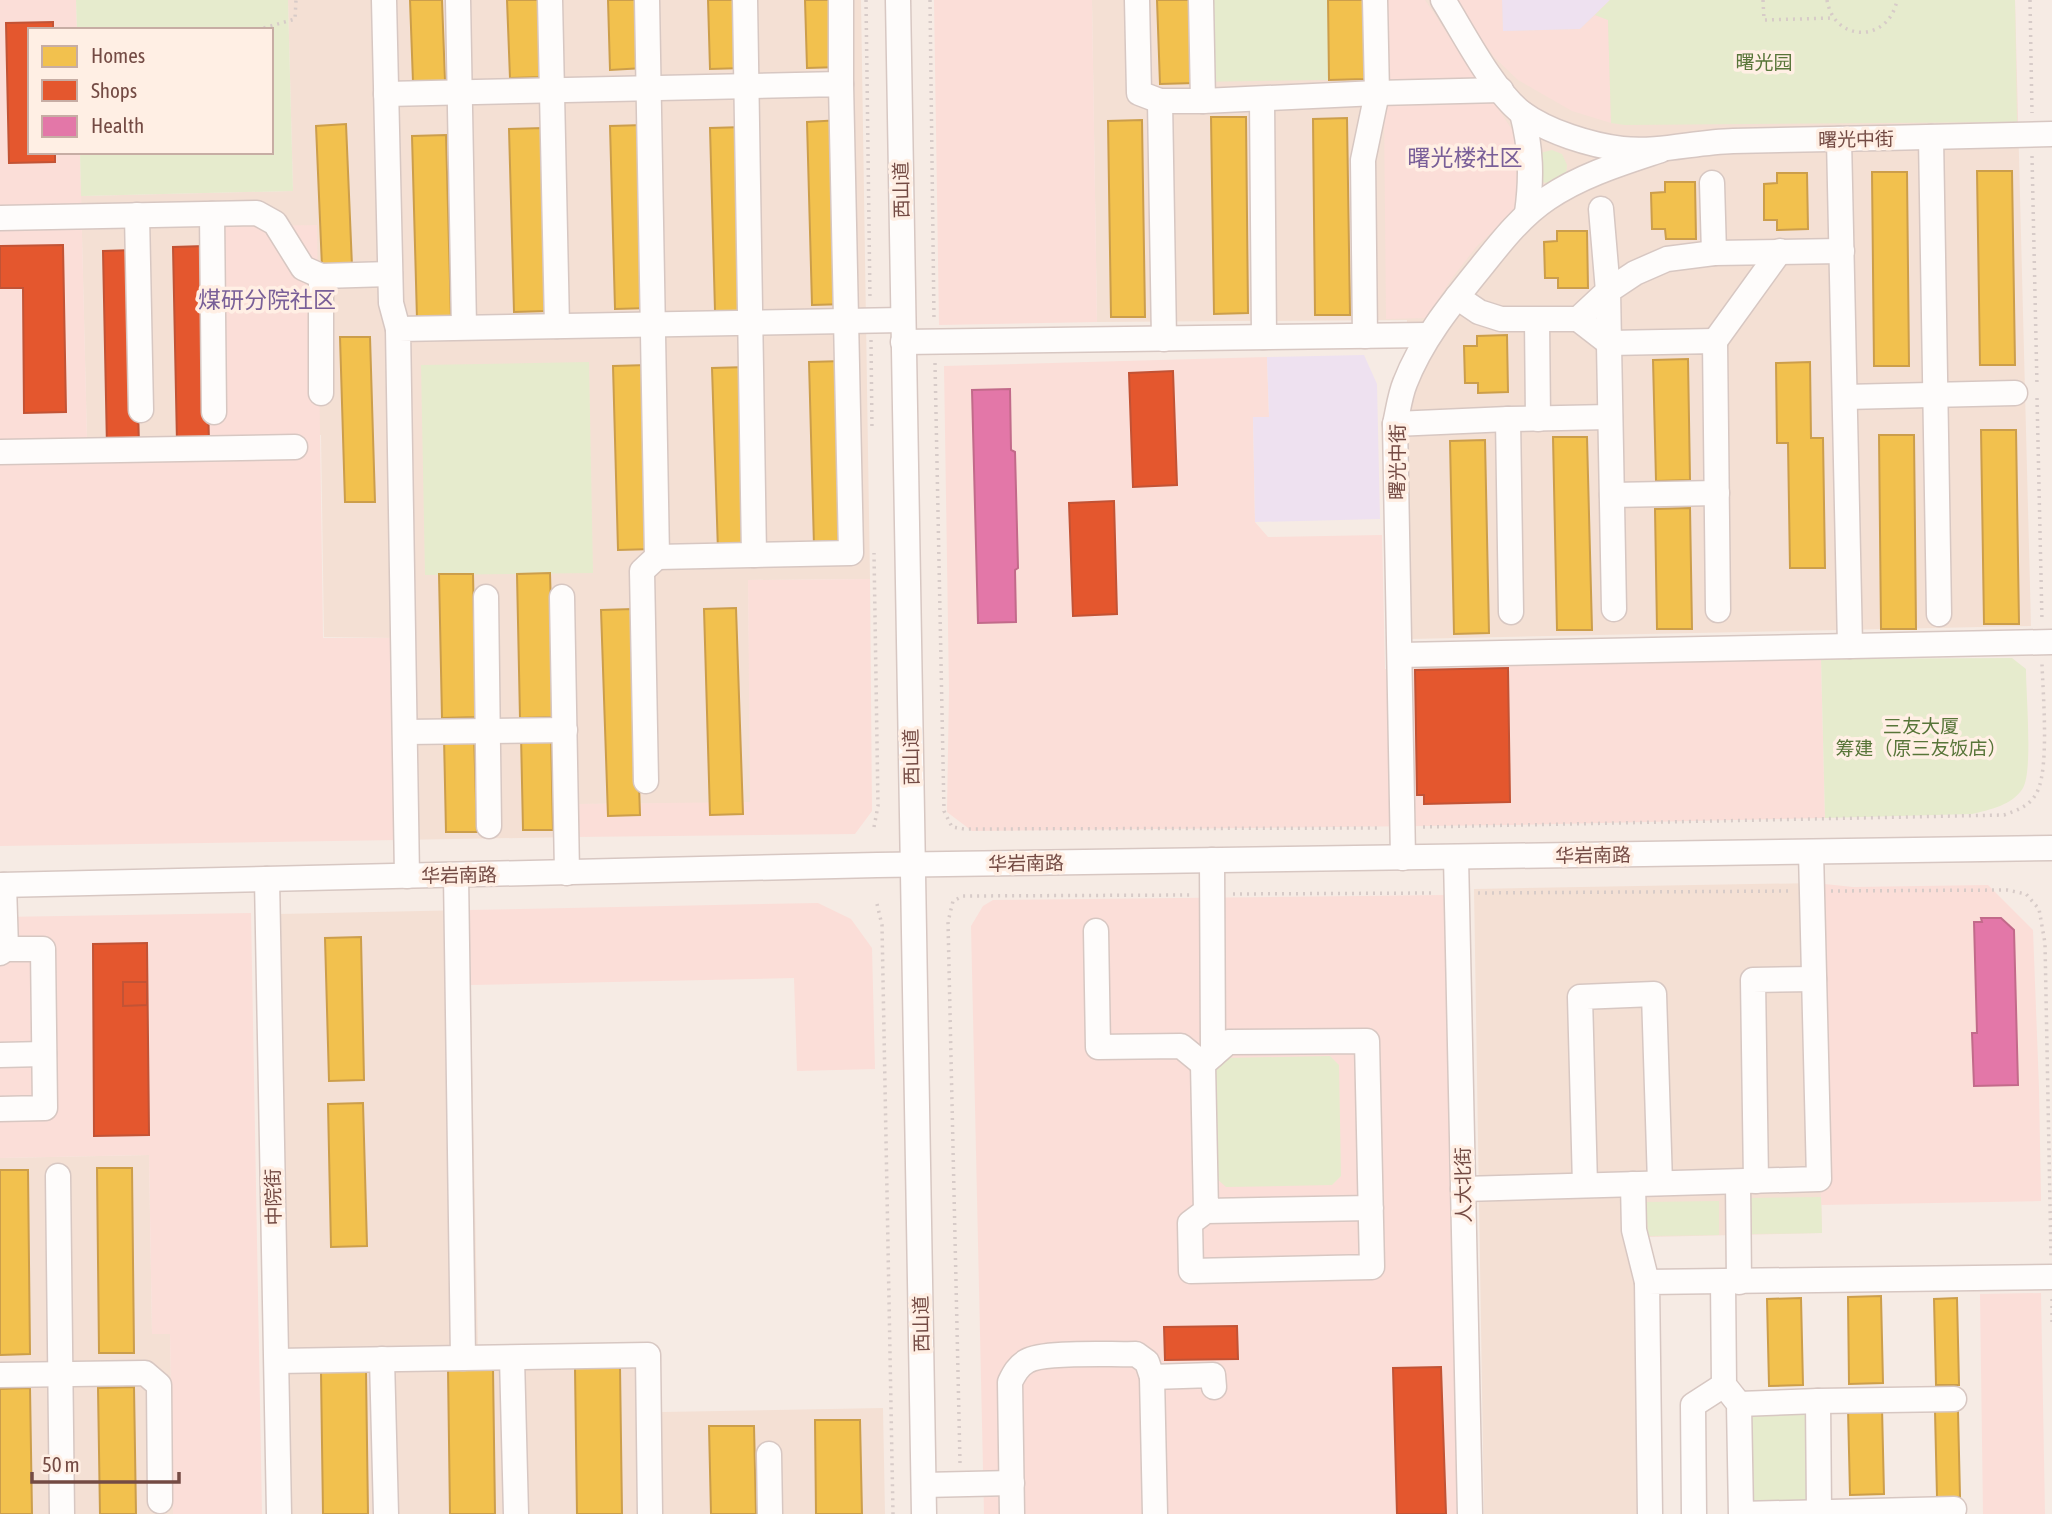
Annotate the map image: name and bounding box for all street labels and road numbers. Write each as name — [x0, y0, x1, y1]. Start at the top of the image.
street label: 曙光中街 — [1818, 127, 1894, 151]
street label: 西山道 — [890, 161, 912, 219]
street label: 曙光中街 — [1386, 424, 1408, 500]
street label: 西山道 — [900, 728, 922, 786]
street label: 华岩南路 — [1555, 843, 1631, 867]
street label: 华岩南路 — [988, 851, 1064, 875]
street label: 华岩南路 — [421, 863, 497, 887]
street label: 人大北街 — [1451, 1147, 1475, 1223]
street label: 中院街 — [262, 1168, 284, 1226]
street label: 西山道 — [910, 1295, 932, 1353]

